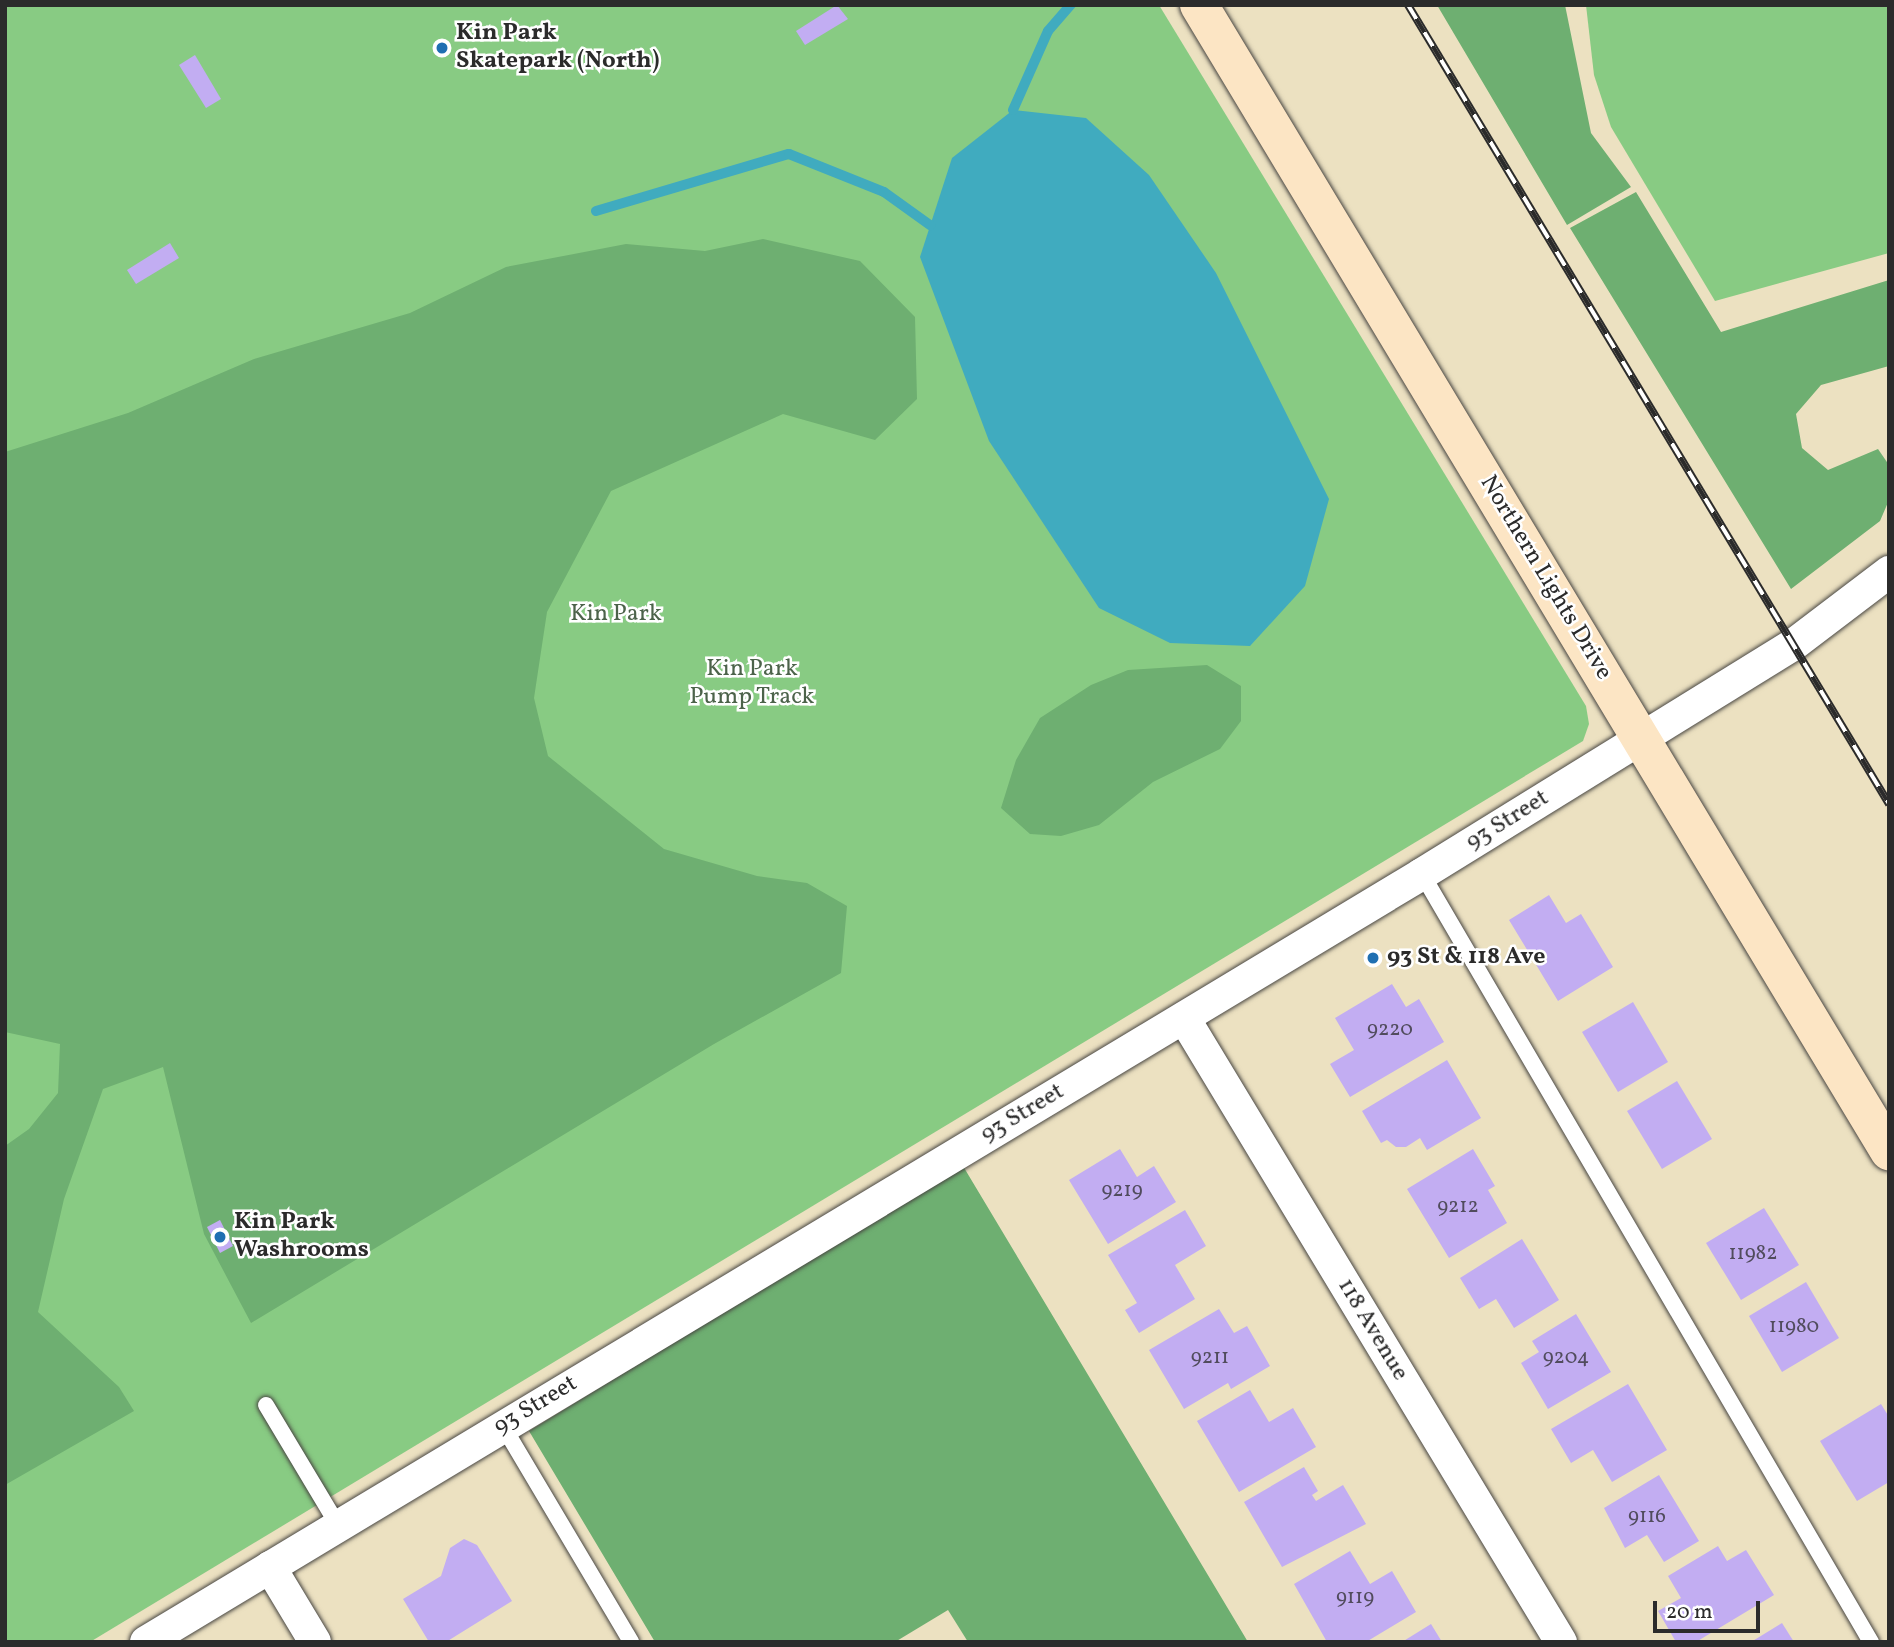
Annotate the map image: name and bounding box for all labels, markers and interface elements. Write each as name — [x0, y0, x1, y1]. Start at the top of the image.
place label: Kin Park Skatepark (North) — [456, 20, 660, 76]
marker: Kin Park Skatepark (North) — [434, 40, 450, 56]
street label: Northern Lights Drive — [1473, 471, 1617, 685]
park label: Kin Park — [570, 601, 662, 629]
park label: Kin Park Pump Track — [689, 656, 815, 712]
street label: 93 Street — [1461, 784, 1555, 858]
place label: 93 St & 118 Ave — [1387, 944, 1546, 972]
marker: 93 St & 118 Ave — [1365, 950, 1381, 966]
house number: 9220 — [1367, 1017, 1413, 1043]
street label: 93 Street — [976, 1078, 1070, 1150]
house number: 9219 — [1101, 1178, 1143, 1204]
house number: 9212 — [1437, 1194, 1479, 1220]
place label: Kin Park Washrooms — [234, 1209, 369, 1265]
marker: Kin Park Washrooms — [212, 1229, 228, 1245]
house number: 11982 — [1728, 1241, 1778, 1267]
street label: 118 Avenue — [1330, 1274, 1414, 1386]
house number: 11980 — [1769, 1314, 1819, 1340]
house number: 9211 — [1191, 1345, 1229, 1371]
house number: 9204 — [1543, 1345, 1589, 1371]
street label: 93 Street — [489, 1370, 583, 1442]
house number: 9116 — [1628, 1504, 1666, 1530]
house number: 9119 — [1336, 1585, 1374, 1611]
scale bar — [1656, 1588, 1763, 1632]
text: 20 m — [1666, 1598, 1712, 1627]

